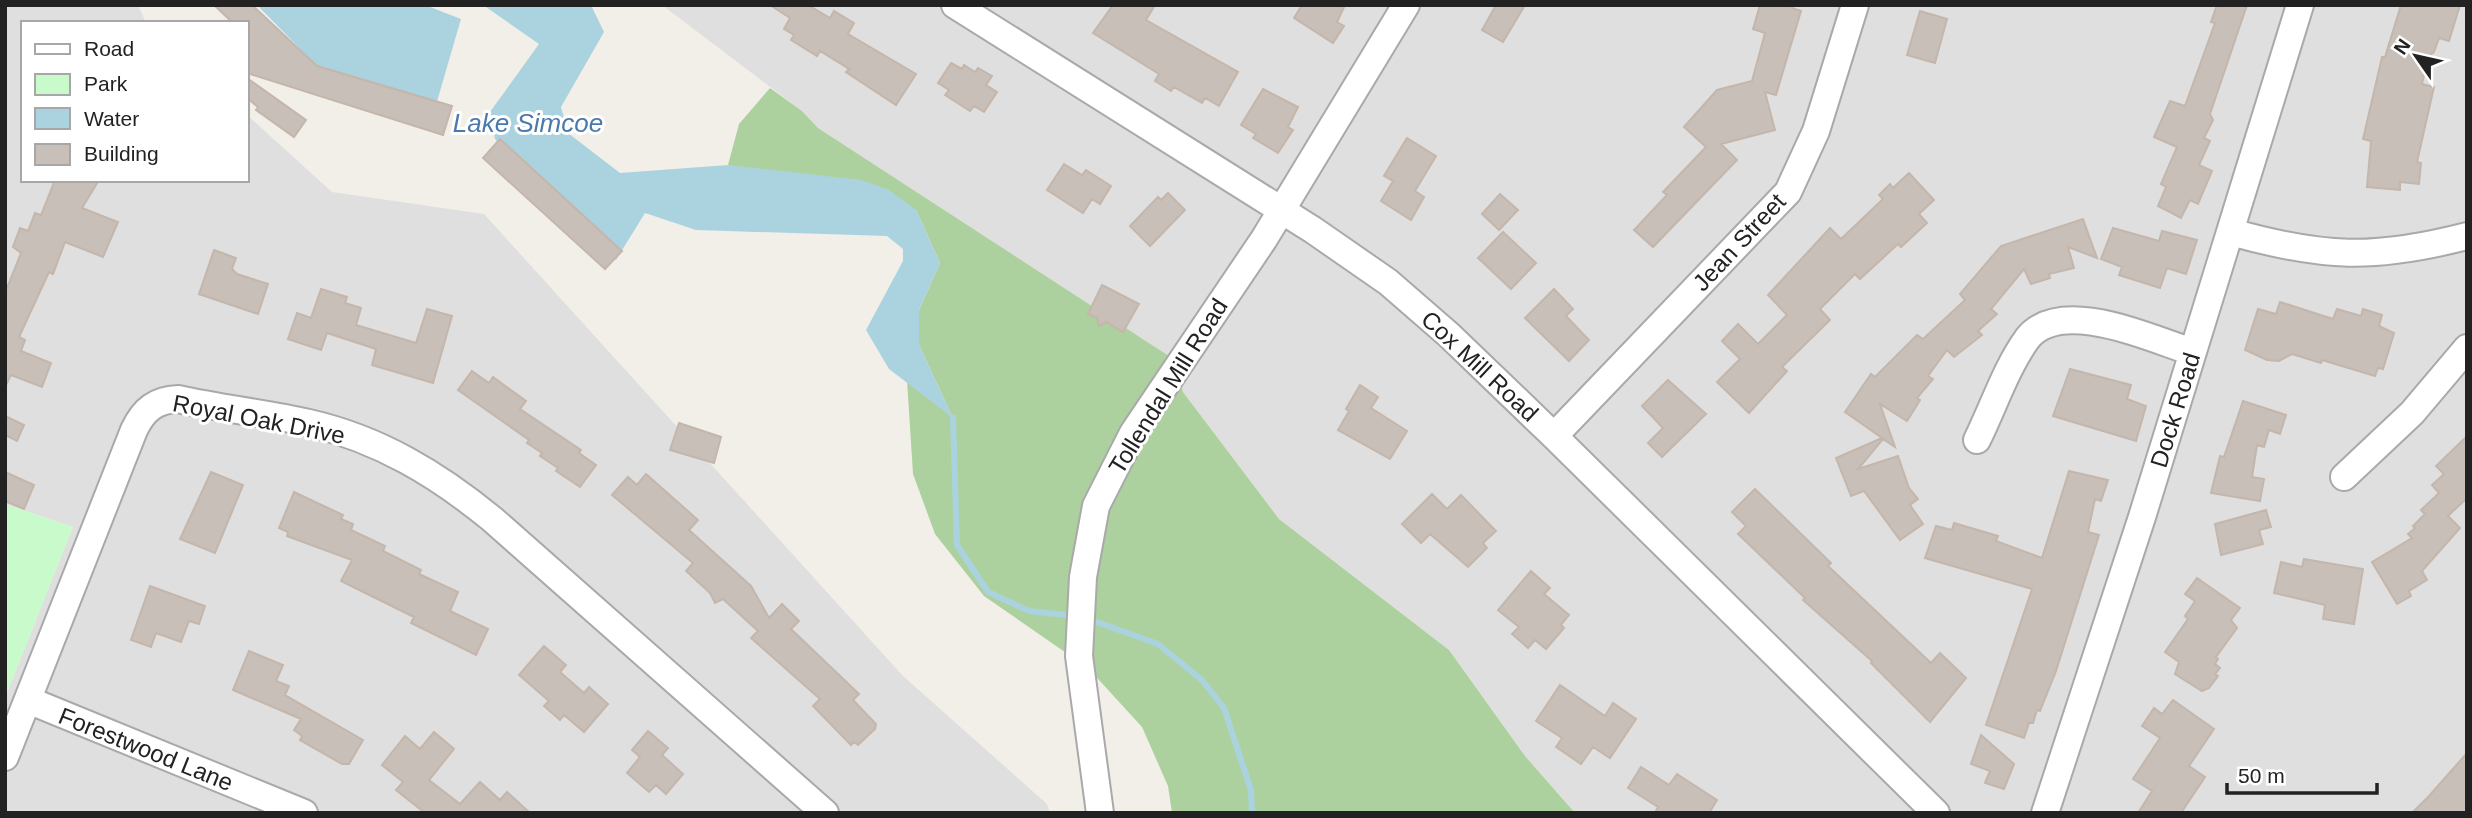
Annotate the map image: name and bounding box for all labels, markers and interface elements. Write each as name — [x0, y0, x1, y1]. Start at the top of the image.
legend — [21, 21, 248, 182]
north arrow — [2381, 21, 2451, 91]
text: N — [2390, 35, 2415, 58]
text: Road — [84, 37, 134, 60]
text: Park — [84, 72, 128, 95]
text: Water — [84, 107, 139, 130]
water label: Lake Simcoe — [453, 108, 603, 138]
text: Building — [84, 142, 159, 165]
street label: Jean Street — [1687, 188, 1791, 296]
street label: Tollendal Mill Road — [1103, 293, 1233, 479]
street label: Cox Mill Road — [1416, 305, 1544, 427]
street label: Dock Road — [2145, 349, 2205, 471]
street label: Royal Oak Drive — [171, 389, 347, 449]
street label: Forestwood Lane — [55, 702, 237, 796]
scale bar — [2227, 752, 2378, 796]
text: 50 m — [2238, 764, 2285, 787]

